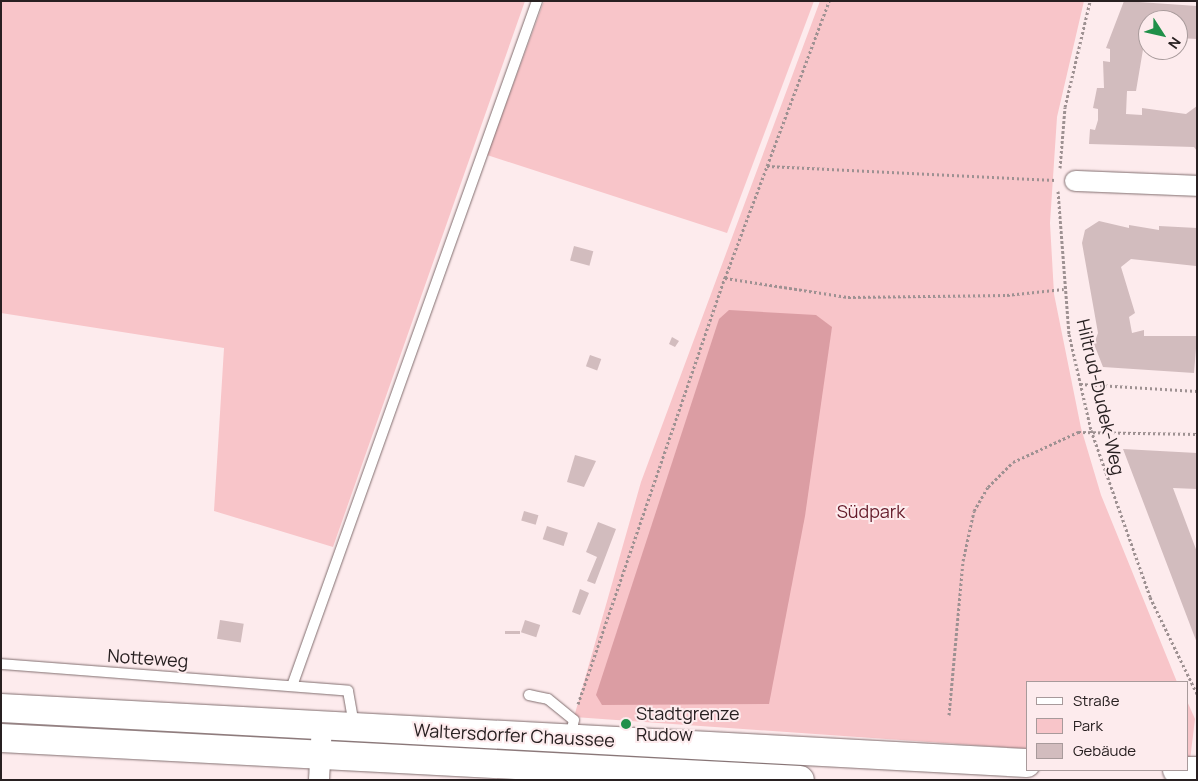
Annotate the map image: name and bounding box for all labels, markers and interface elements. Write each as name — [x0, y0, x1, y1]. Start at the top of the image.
north arrow — [1138, 10, 1188, 60]
text: N — [1164, 34, 1186, 53]
street label: Hiltrud-Dudek-Weg — [1073, 317, 1129, 477]
park label: Südpark — [837, 500, 905, 522]
street label: Notteweg — [107, 644, 189, 672]
legend — [1026, 681, 1188, 771]
text: Straße — [1073, 690, 1119, 711]
place label: Stadtgrenze Rudow — [636, 703, 739, 746]
text: Park — [1073, 715, 1103, 736]
marker: Stadtgrenze Rudow — [620, 718, 632, 730]
street label: Waltersdorfer Chaussee — [413, 719, 615, 751]
text: Gebäude — [1073, 740, 1136, 761]

